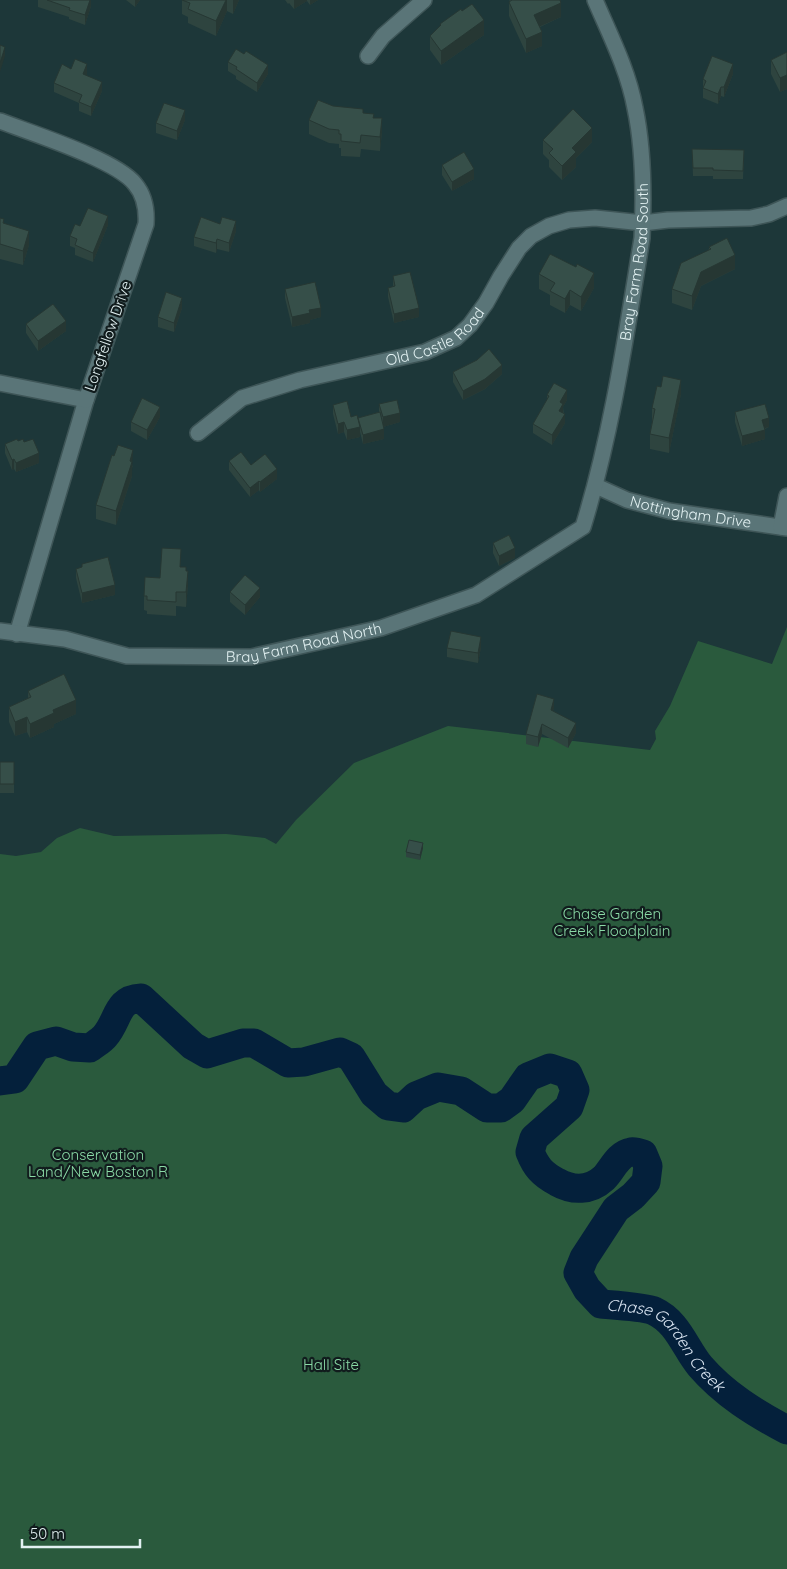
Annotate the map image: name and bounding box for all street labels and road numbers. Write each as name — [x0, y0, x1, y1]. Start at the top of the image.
street label: Bray Farm Road South — [615, 183, 652, 342]
street label: Longfellow Drive — [80, 278, 135, 394]
street label: Old Castle Road — [384, 304, 488, 370]
street label: Nottingham Drive — [628, 491, 753, 532]
street label: Bray Farm Road North — [226, 618, 383, 666]

